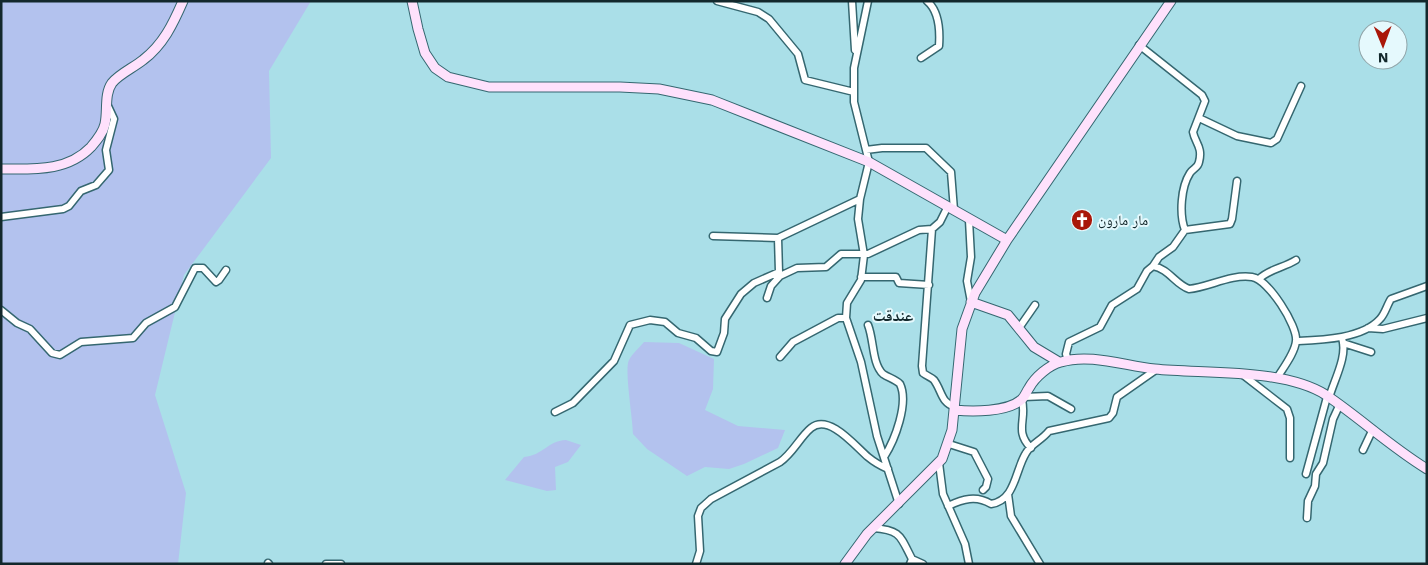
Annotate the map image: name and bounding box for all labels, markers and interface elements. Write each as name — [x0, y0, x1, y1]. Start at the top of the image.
north arrow — [1358, 20, 1408, 70]
text: N — [1378, 50, 1389, 66]
church icon: مار مارون — [1070, 208, 1094, 232]
place label: مار مارون — [1098, 212, 1148, 229]
district label: عندقت — [873, 306, 913, 325]

